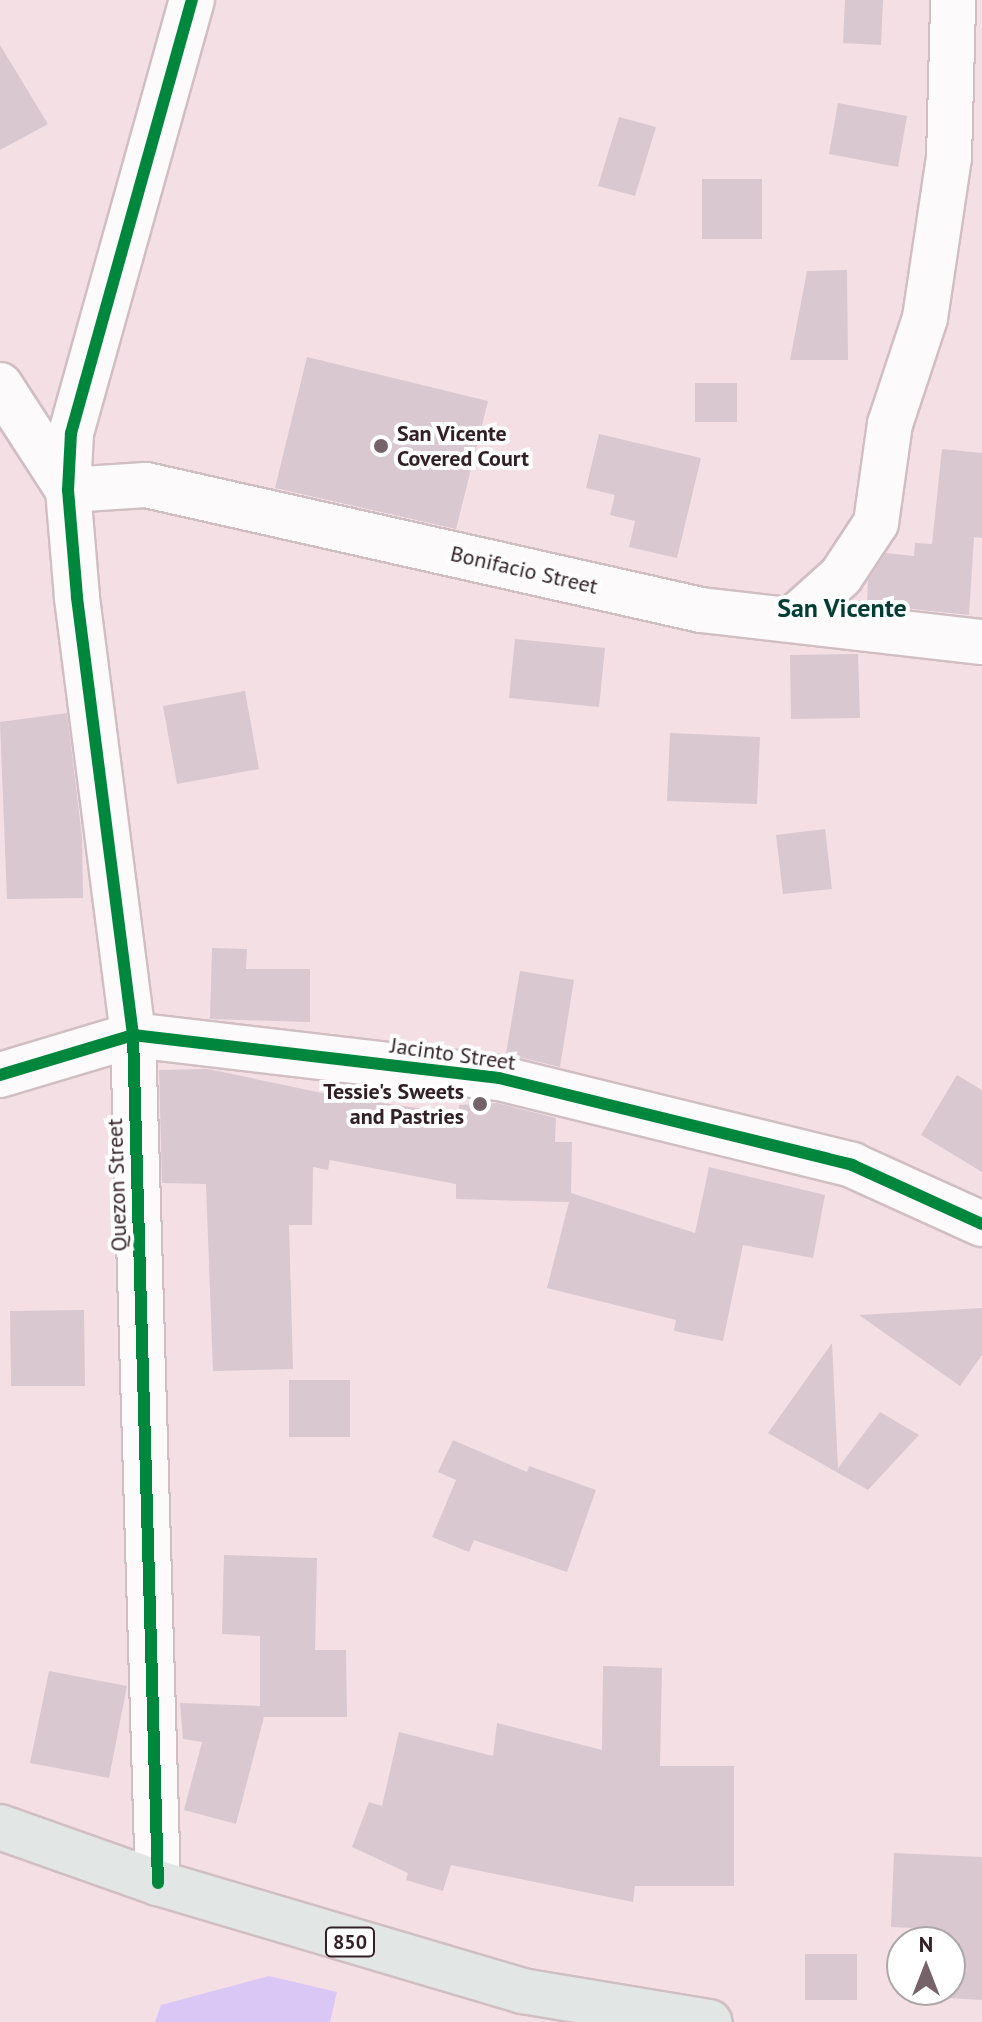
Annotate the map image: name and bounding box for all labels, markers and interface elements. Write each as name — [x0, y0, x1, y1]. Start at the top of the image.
place label: San Vicente Covered Court — [397, 420, 529, 472]
marker: San Vicente Covered Court — [372, 437, 390, 455]
street label: Bonifacio Street — [448, 540, 600, 600]
district label: San Vicente — [777, 592, 907, 624]
street label: Jacinto Street — [389, 1032, 517, 1076]
place label: Tessie's Sweets and Pastries — [323, 1078, 464, 1130]
marker: Tessie's Sweets and Pastries — [471, 1095, 489, 1113]
street label: Quezon Street — [101, 1118, 133, 1252]
road number: 850 — [324, 1926, 376, 1958]
north arrow — [886, 1926, 966, 2006]
text: N — [919, 1930, 933, 1958]

